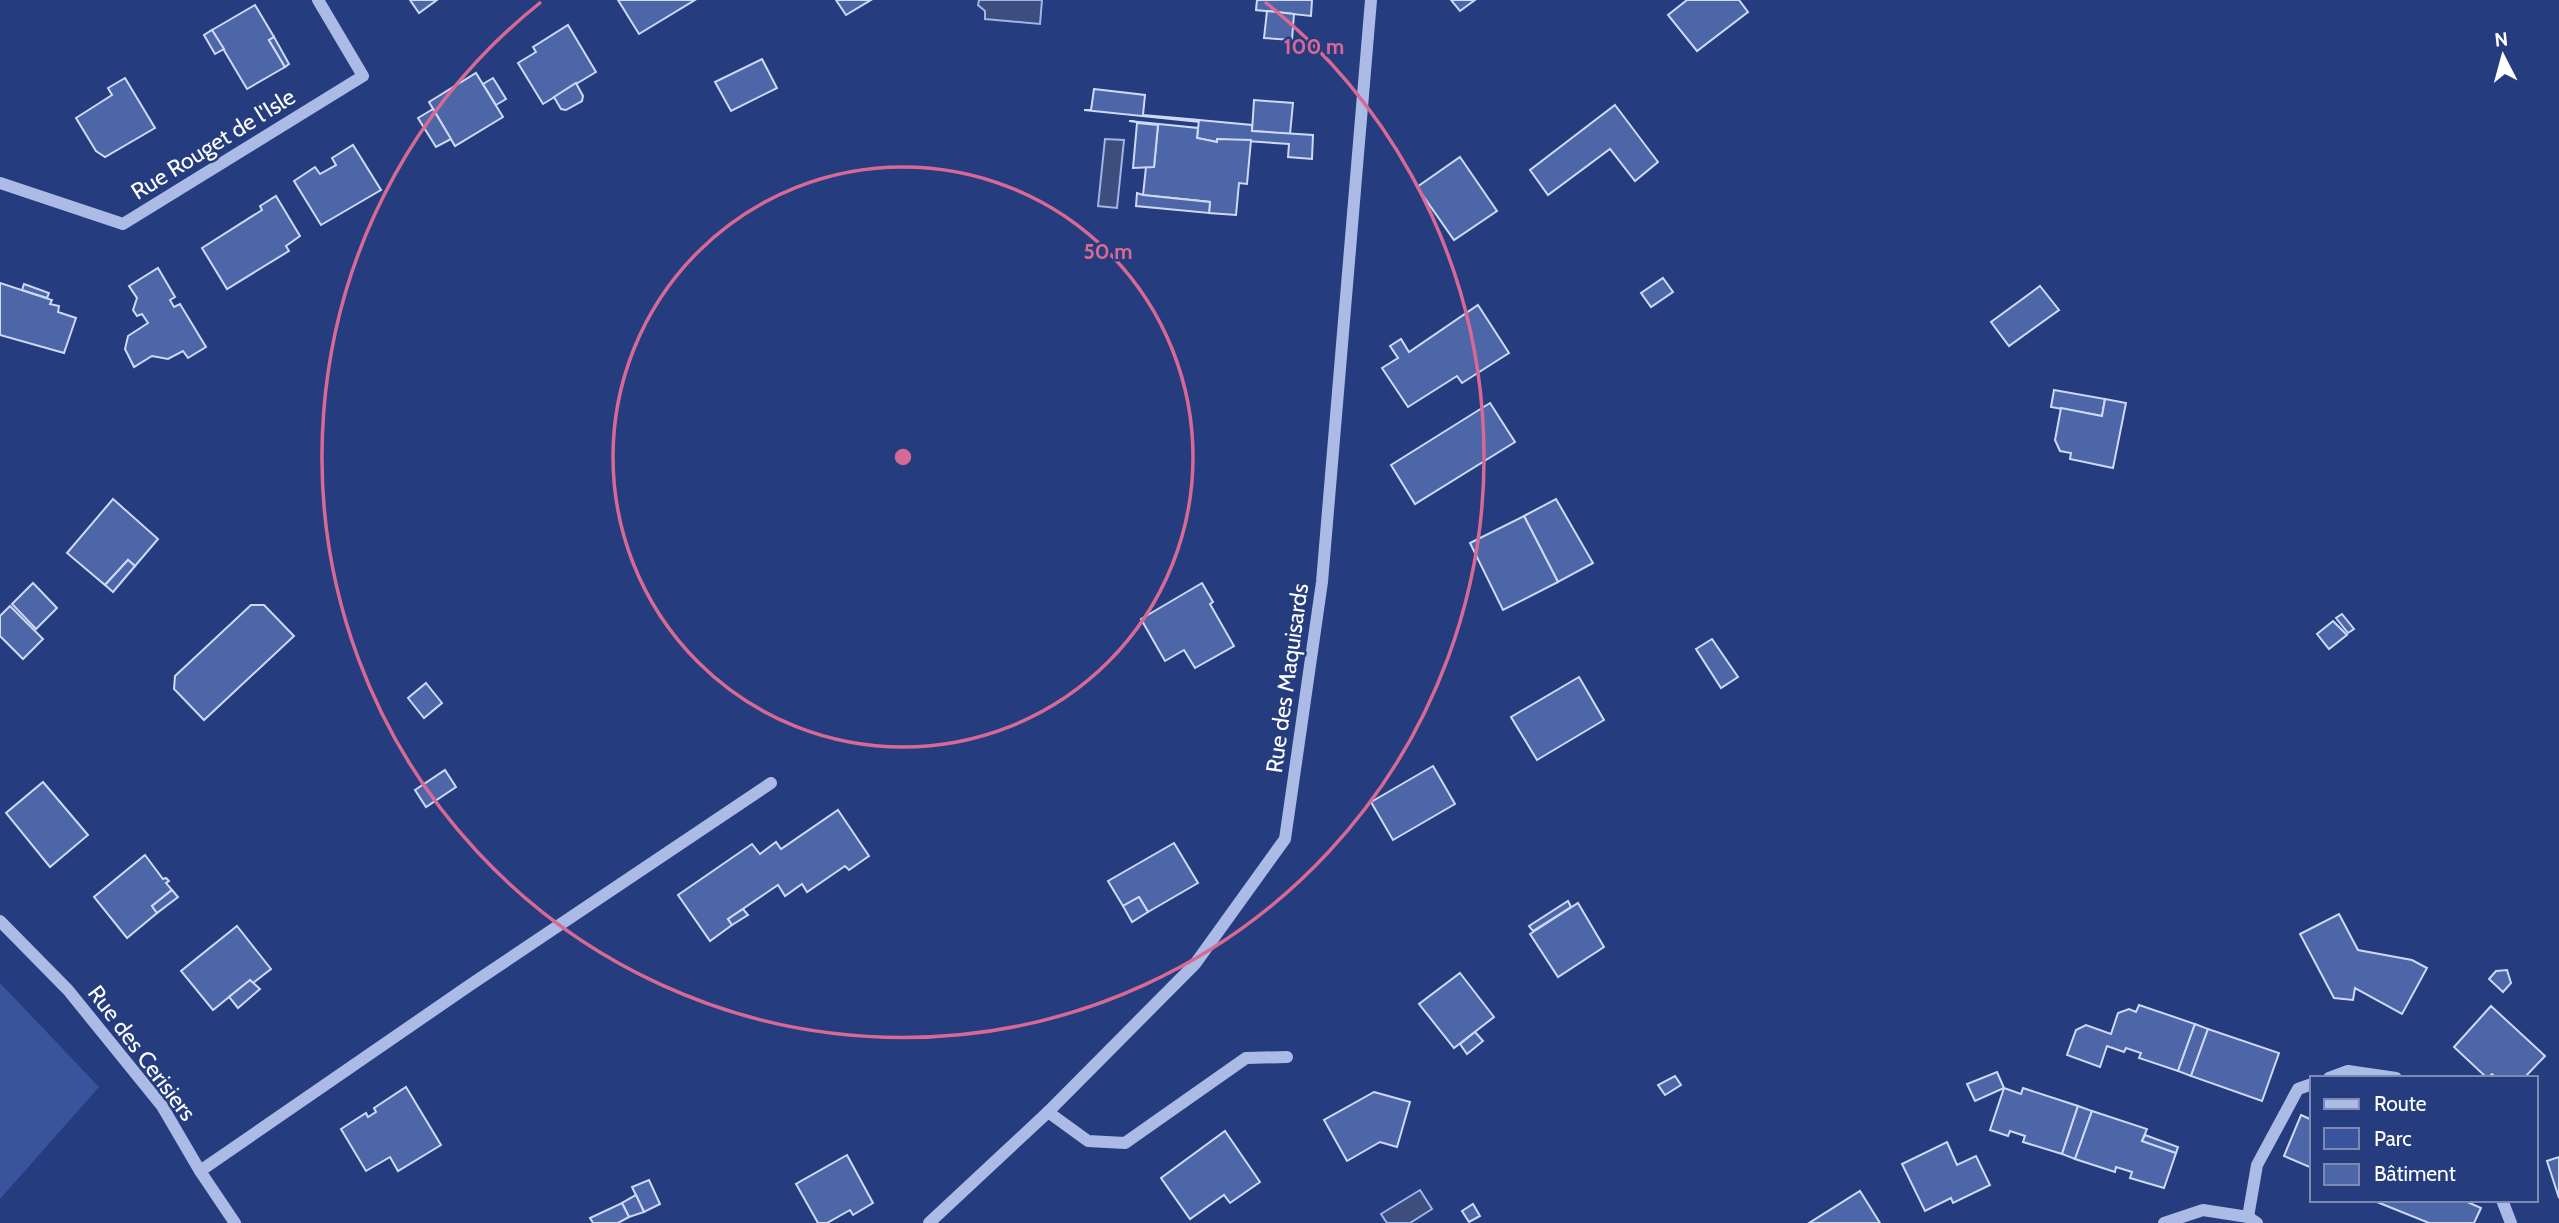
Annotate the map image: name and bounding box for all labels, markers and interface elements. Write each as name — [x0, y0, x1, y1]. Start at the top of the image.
north arrow — [2468, 21, 2538, 91]
text: N — [2493, 27, 2509, 52]
text: 100 m — [1284, 34, 1344, 59]
street label: Rue Rouget de l'Isle — [126, 82, 300, 206]
text: 50 m — [1083, 239, 1133, 264]
centre of rings — [891, 445, 915, 469]
street label: Rue des Maquisards — [1260, 581, 1314, 775]
street label: Rue des Cerisiers — [82, 980, 202, 1126]
legend — [2310, 1076, 2538, 1202]
text: Route — [2374, 1091, 2427, 1116]
text: Parc — [2374, 1126, 2412, 1151]
text: Bâtiment — [2374, 1161, 2456, 1186]

